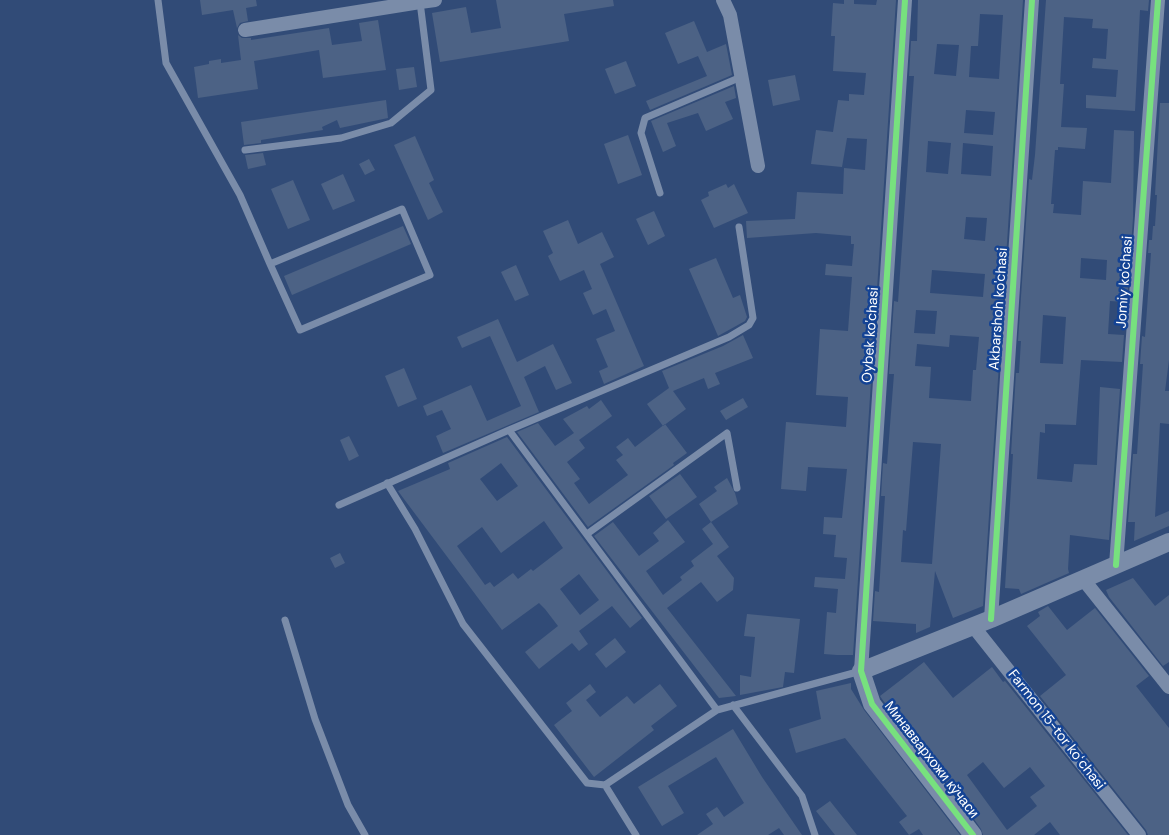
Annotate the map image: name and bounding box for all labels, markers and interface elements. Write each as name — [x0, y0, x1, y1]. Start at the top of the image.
street label: Jomiy ko'chasi — [1113, 235, 1137, 329]
street label: Akbarshoh ko'chasi — [986, 247, 1012, 371]
street label: Oybek ko'chasi — [859, 287, 883, 383]
street label: Farmon 15-tor koʻchasi — [1004, 667, 1108, 793]
street label: Минаввархожи кўчаси — [880, 698, 982, 822]

